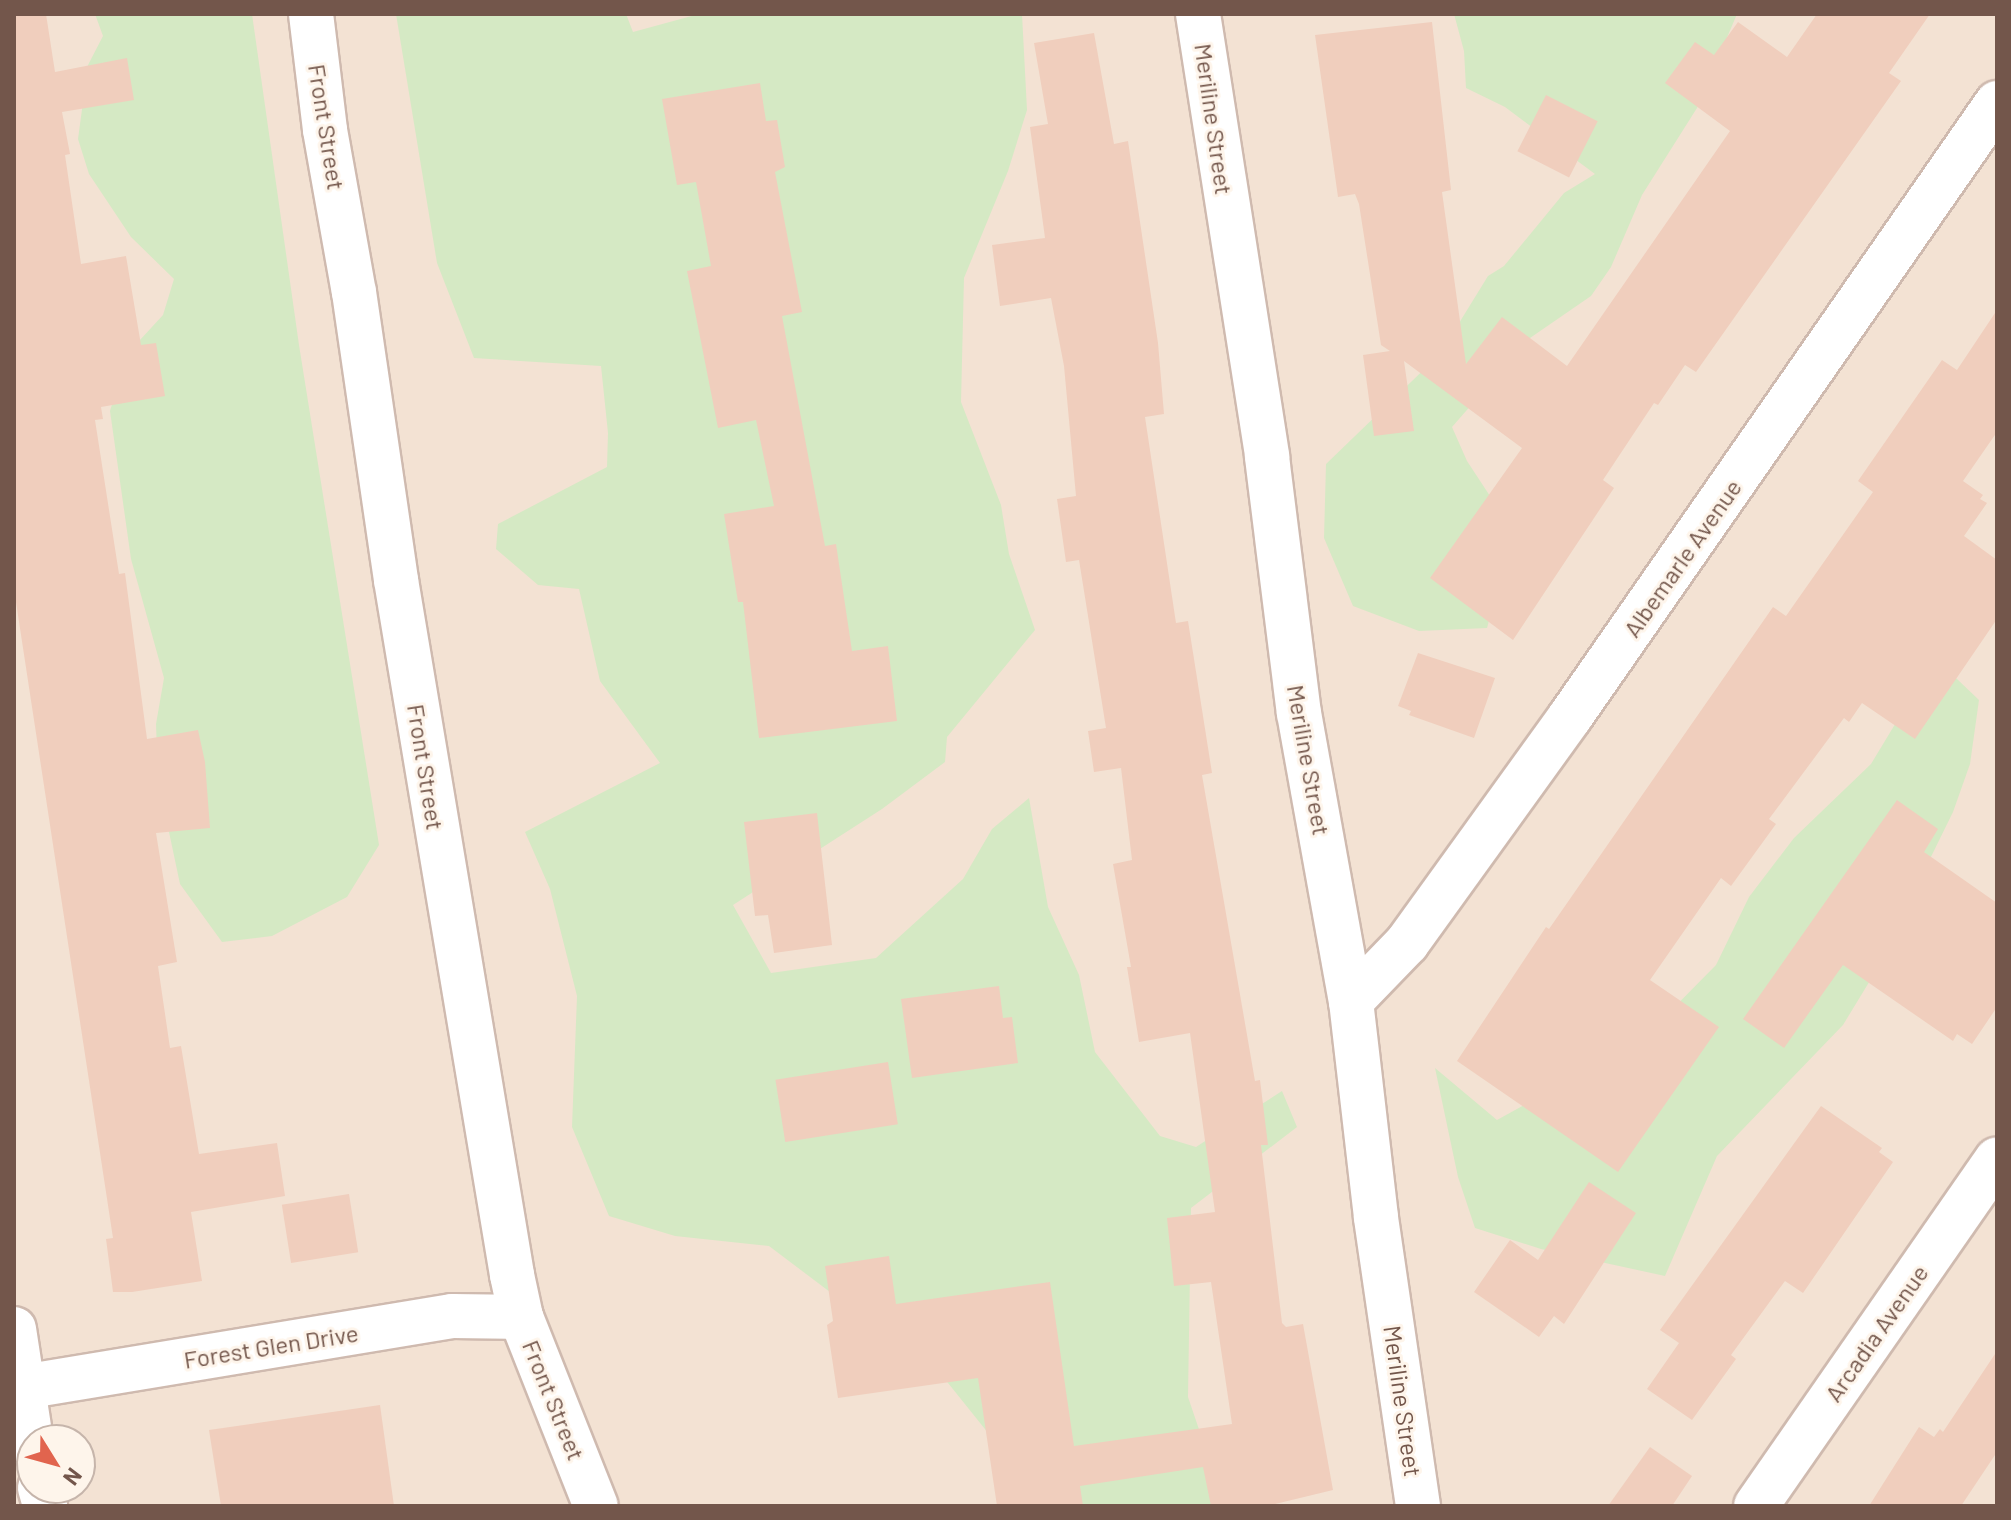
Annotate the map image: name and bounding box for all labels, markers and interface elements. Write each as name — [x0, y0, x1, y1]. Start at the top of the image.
street label: Meriline Street — [1189, 42, 1239, 196]
street label: Front Street — [303, 62, 351, 192]
street label: Albemarle Avenue — [1617, 474, 1747, 642]
street label: Meriline Street — [1282, 682, 1336, 838]
street label: Front Street — [402, 702, 450, 832]
street label: Arcadia Avenue — [1818, 1259, 1934, 1407]
street label: Forest Glen Drive — [182, 1318, 360, 1374]
street label: Meriline Street — [1378, 1324, 1428, 1478]
street label: Front Street — [517, 1336, 591, 1464]
north arrow — [16, 1424, 96, 1504]
text: N — [59, 1464, 88, 1491]

